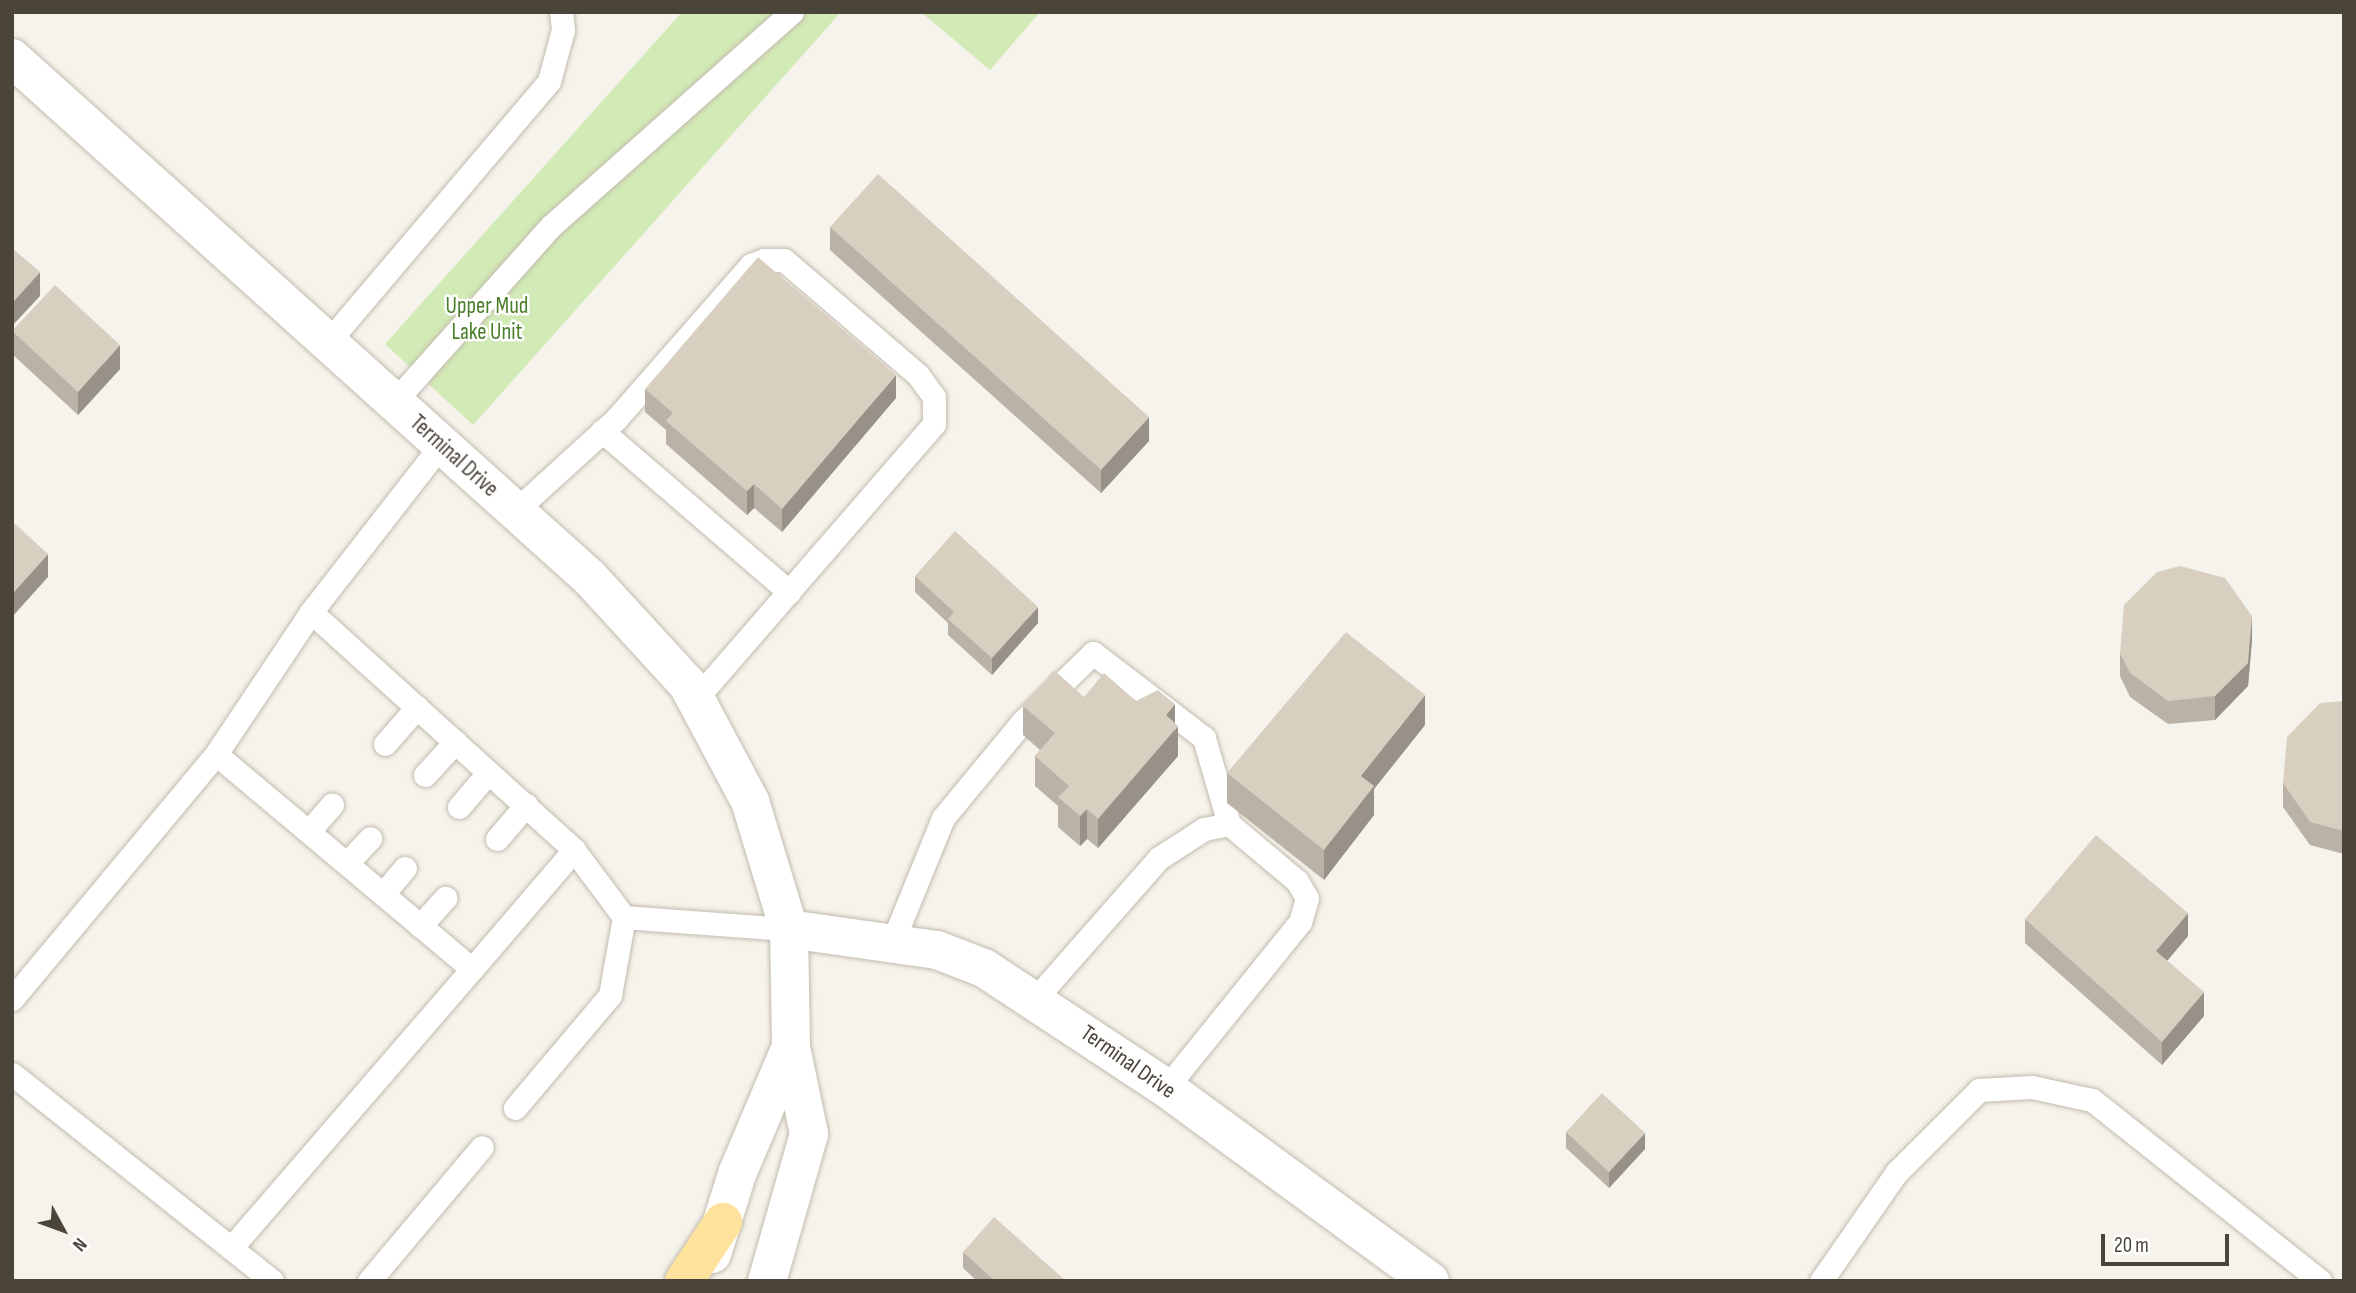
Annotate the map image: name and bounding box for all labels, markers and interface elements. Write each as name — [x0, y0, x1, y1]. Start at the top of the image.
park label: Upper Mud Lake Unit — [446, 292, 528, 346]
street label: Terminal Drive — [404, 409, 504, 503]
street label: Terminal Drive — [1075, 1019, 1181, 1105]
north arrow — [28, 1195, 98, 1265]
scale bar — [2104, 1220, 2232, 1264]
text: N — [67, 1233, 91, 1255]
text: 20 m — [2114, 1233, 2149, 1258]

